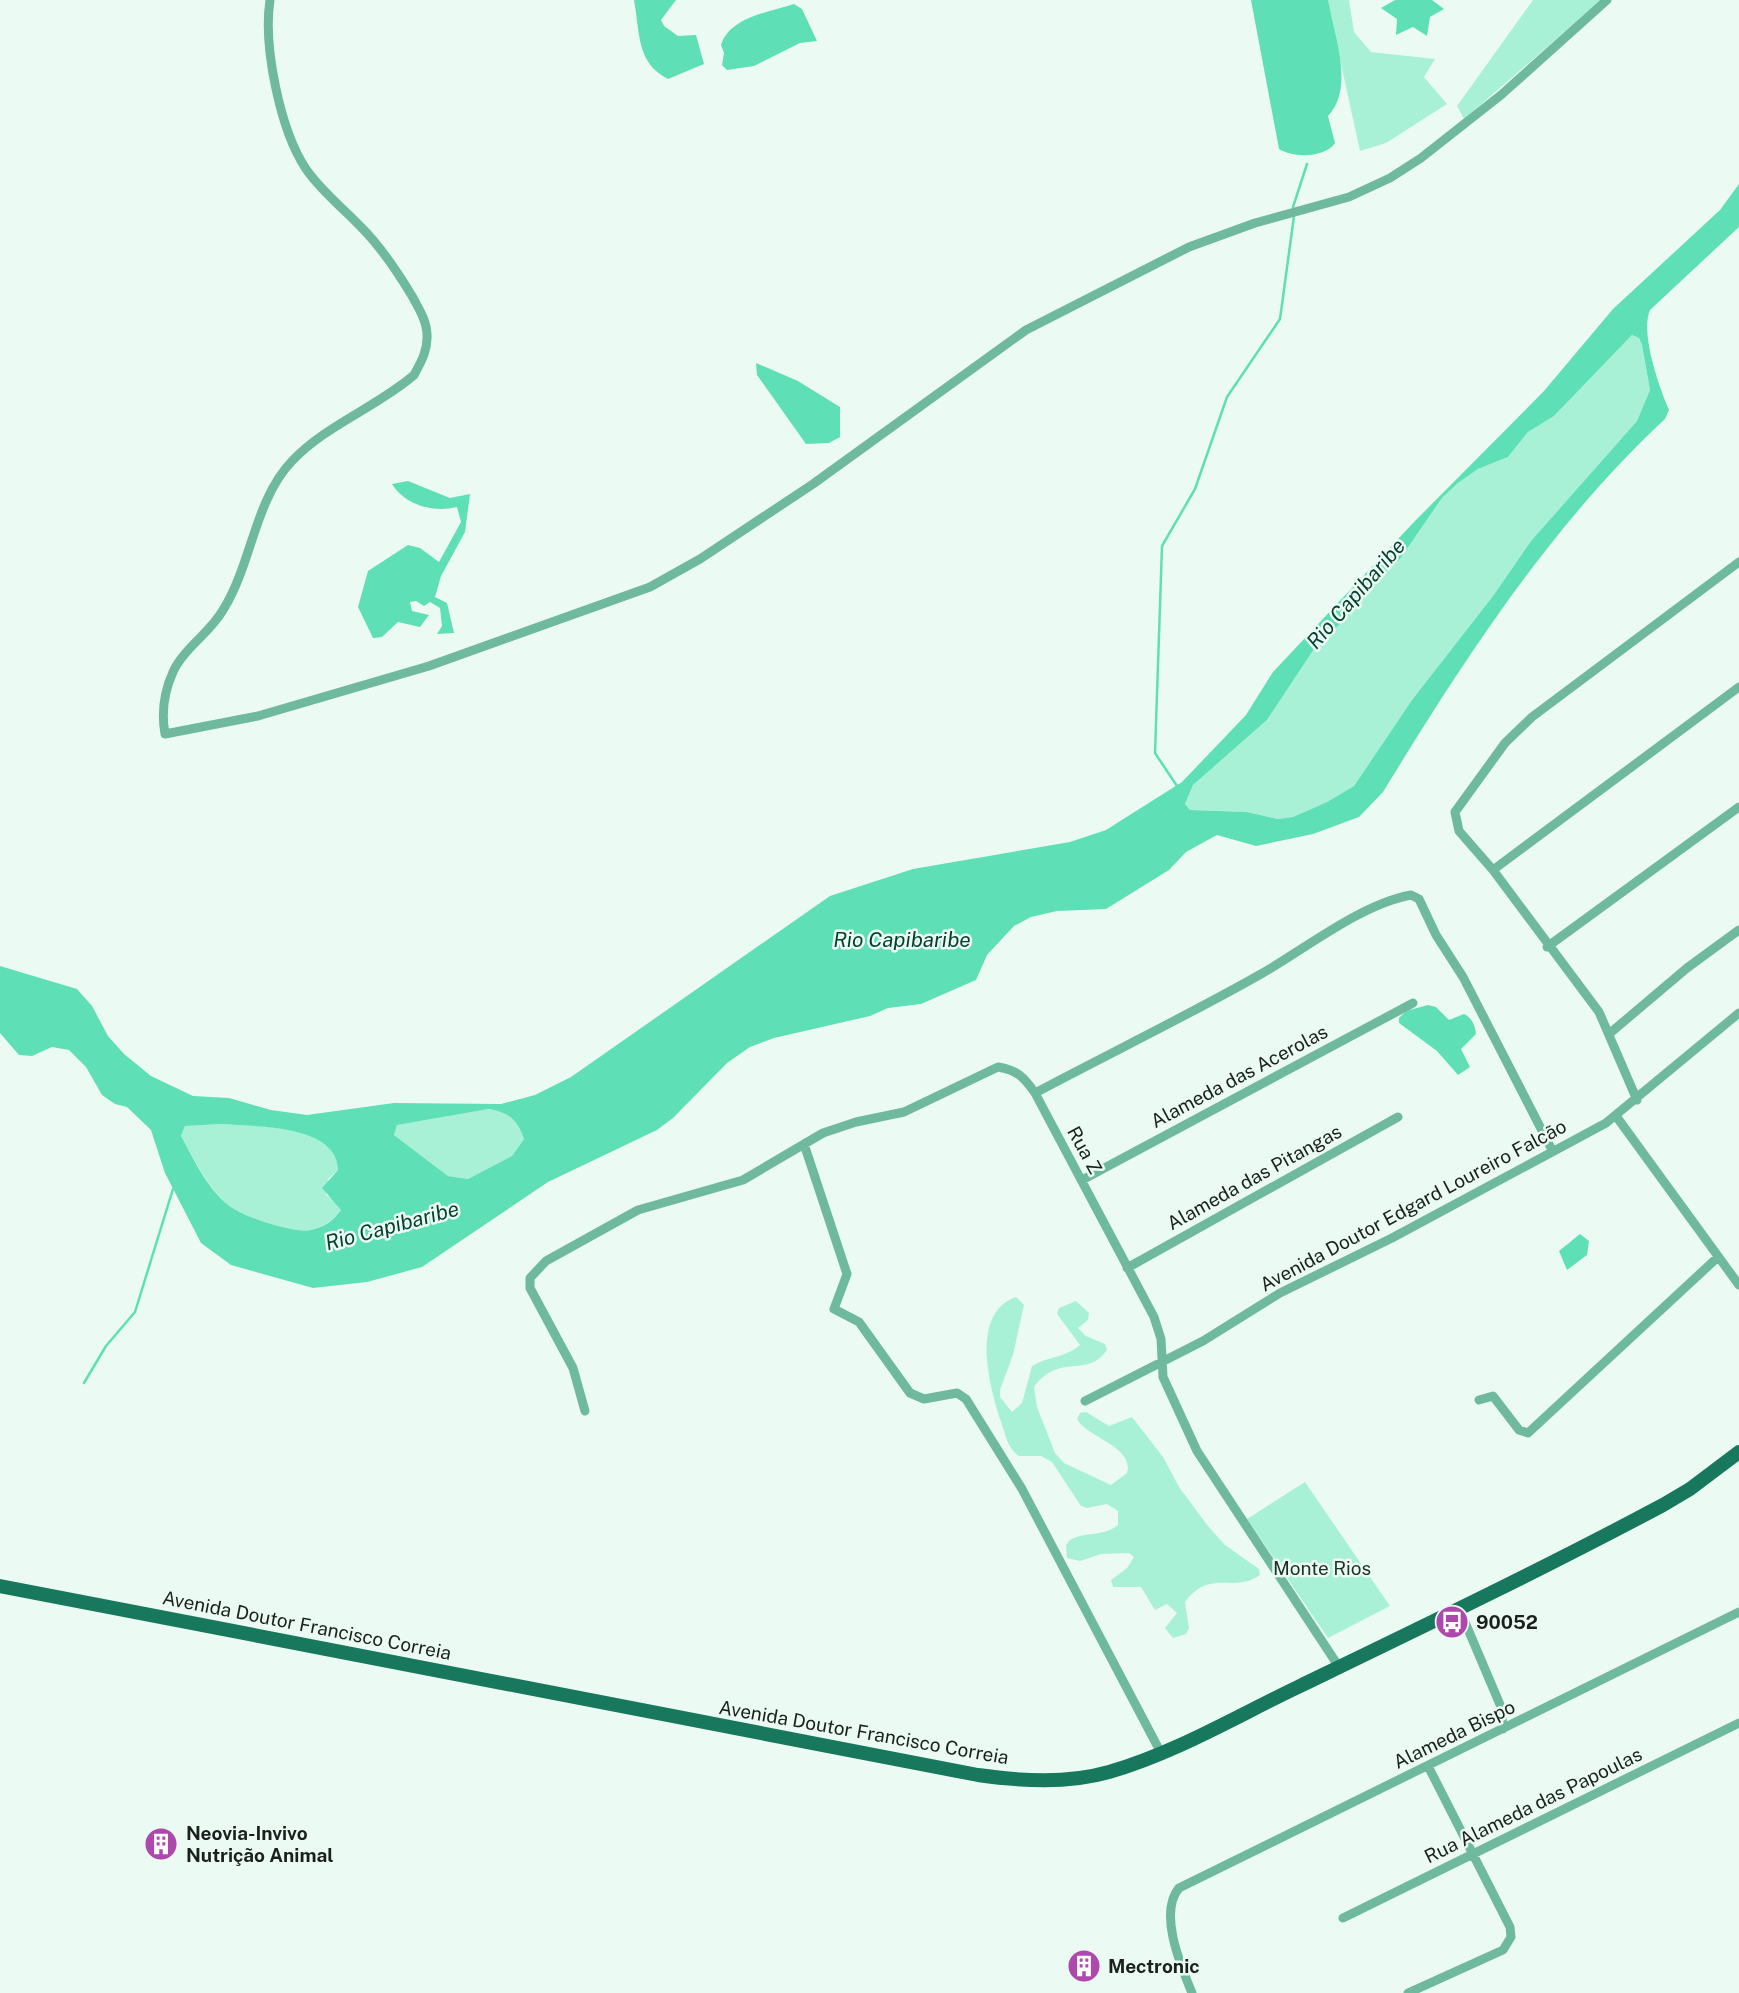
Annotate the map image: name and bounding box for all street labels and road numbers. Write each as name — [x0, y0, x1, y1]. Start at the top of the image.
street label: Alameda das Acerolas — [1147, 1020, 1331, 1132]
street label: Avenida Doutor Edgard Loureiro Falcão — [1256, 1115, 1570, 1295]
street label: Alameda das Pitangas — [1163, 1120, 1345, 1234]
street label: Rua Z — [1063, 1122, 1107, 1178]
street label: Avenida Doutor Francisco Correia — [161, 1586, 453, 1664]
street label: Alameda Bispo — [1390, 1695, 1518, 1773]
street label: Avenida Doutor Francisco Correia — [717, 1696, 1011, 1768]
street label: Rua Alameda das Papoulas — [1421, 1743, 1645, 1867]

